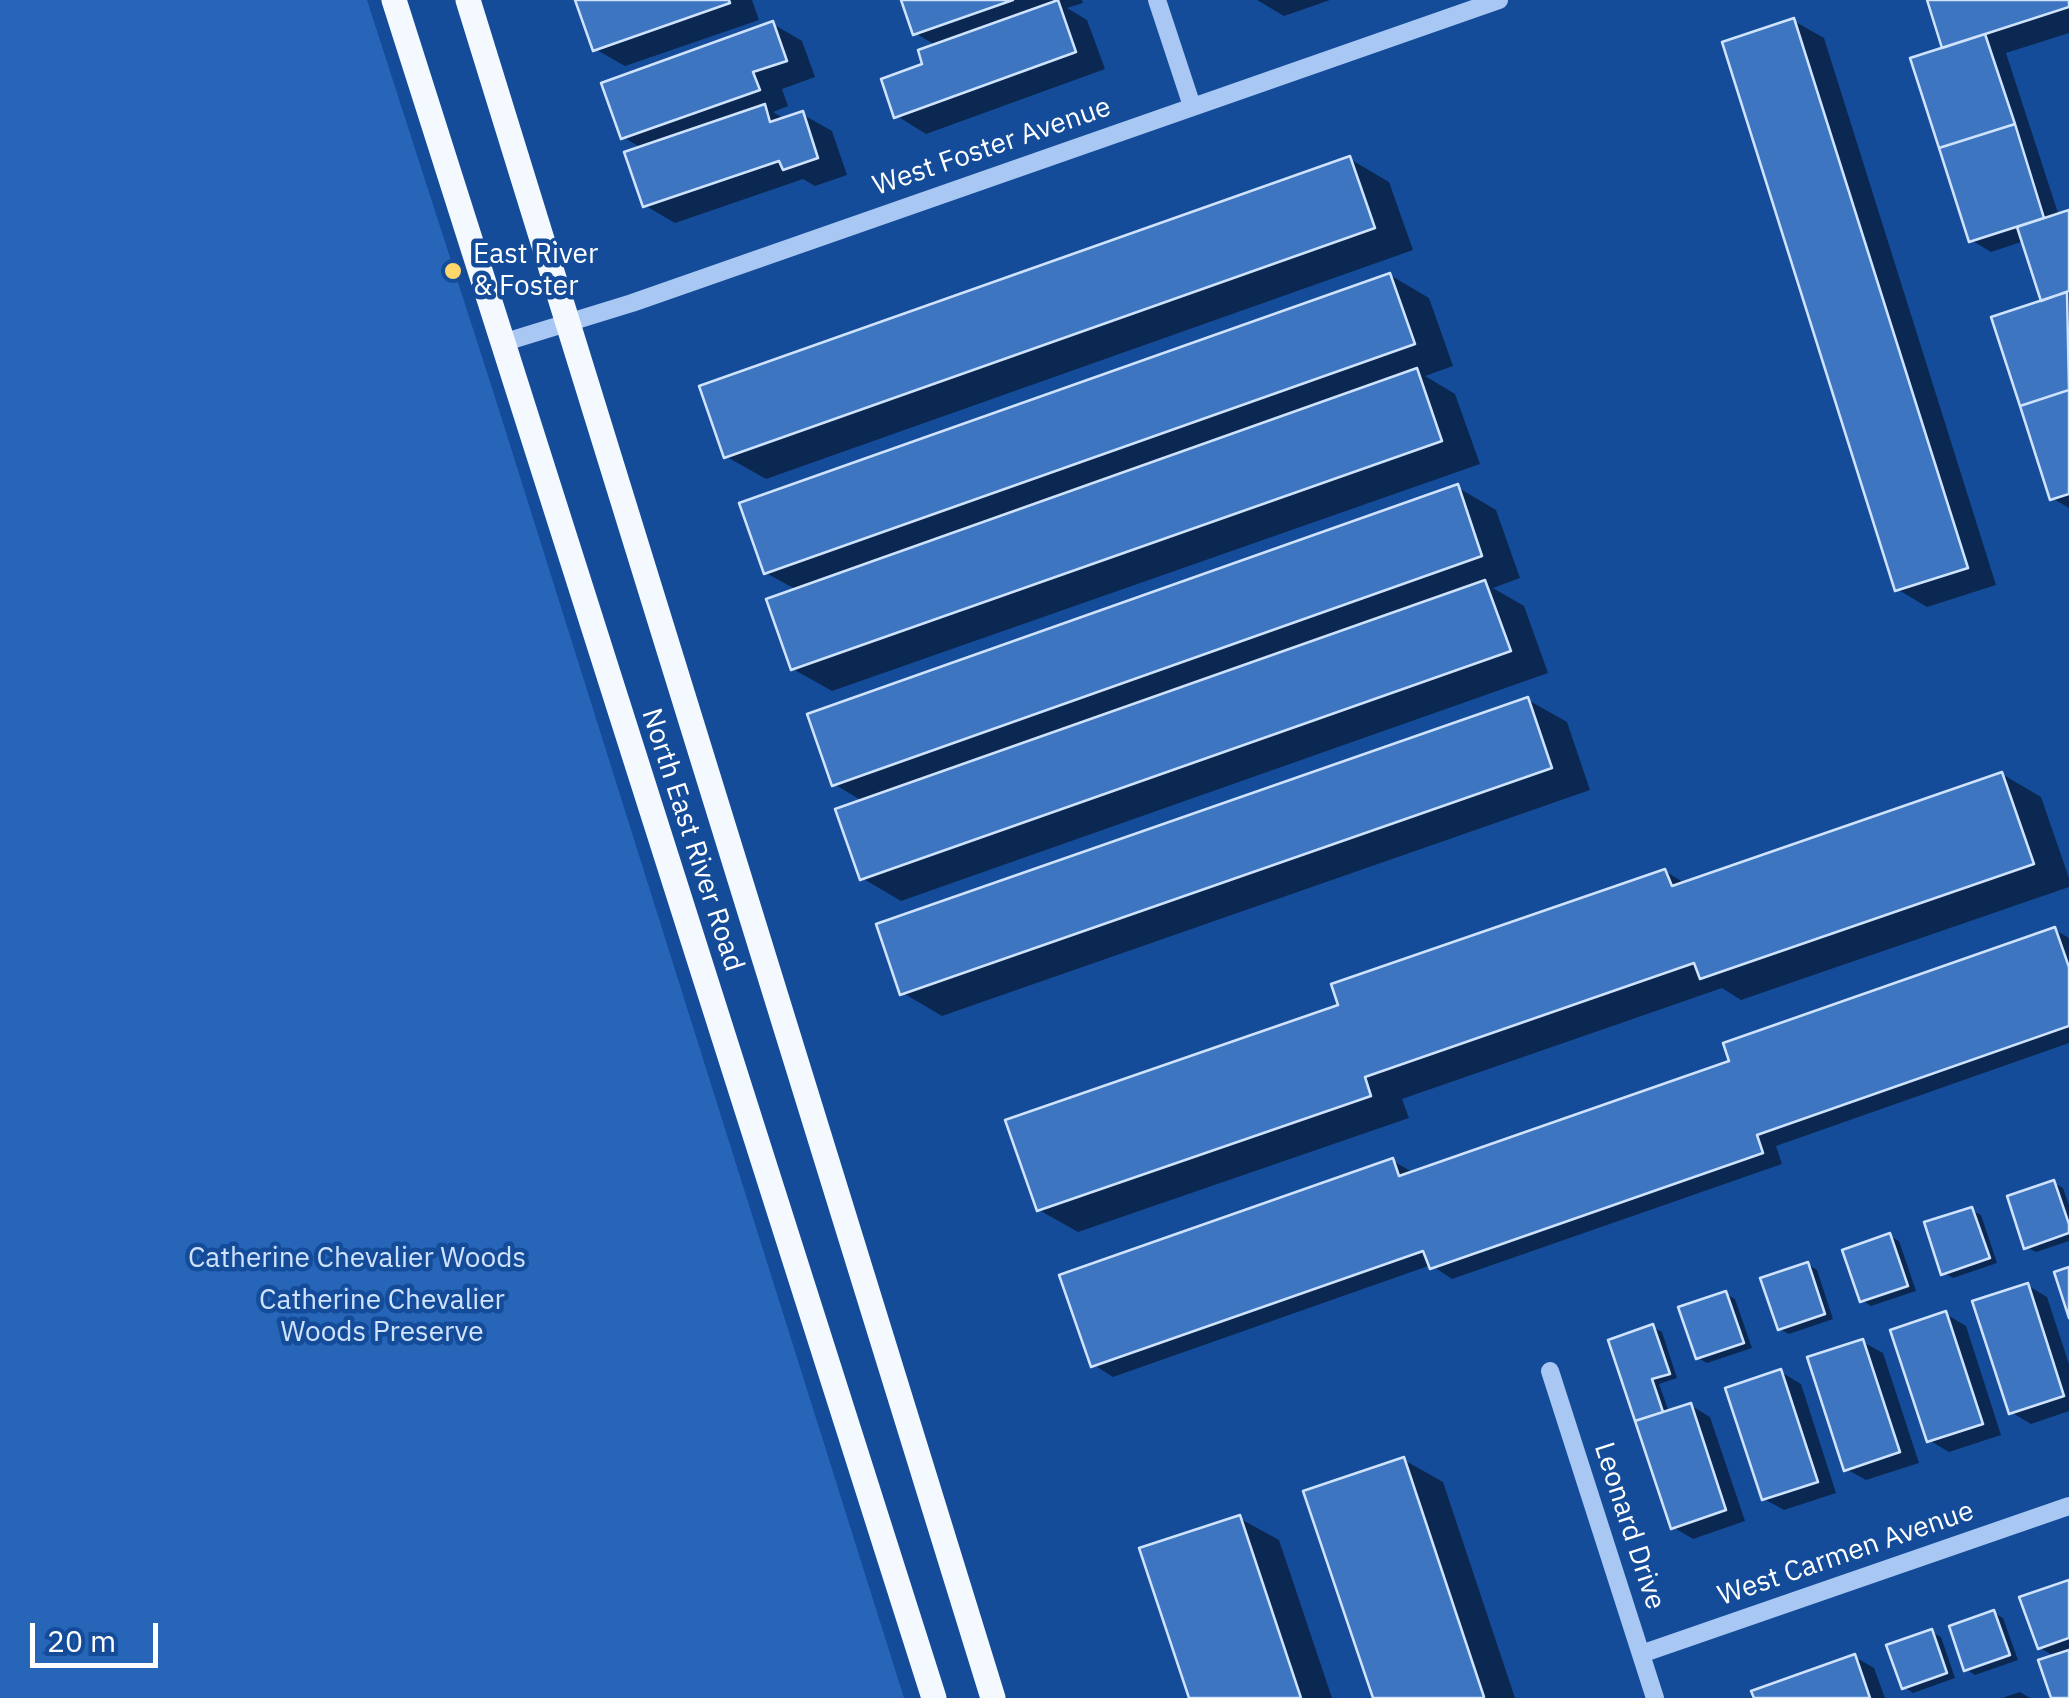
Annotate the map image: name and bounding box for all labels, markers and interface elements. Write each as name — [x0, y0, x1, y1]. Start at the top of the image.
street label: West Foster Avenue — [869, 91, 1115, 203]
place label: East River & Foster — [473, 238, 598, 304]
marker: East River & Foster — [442, 260, 464, 282]
street label: North East River Road — [634, 704, 750, 976]
park label: Catherine Chevalier Woods — [188, 1242, 526, 1276]
park label: Catherine Chevalier Woods Preserve — [259, 1284, 505, 1350]
street label: Leonard Drive — [1586, 1438, 1672, 1614]
street label: West Carmen Avenue — [1714, 1494, 1978, 1614]
scale bar — [35, 1603, 162, 1665]
text: 20 m — [47, 1621, 116, 1660]

